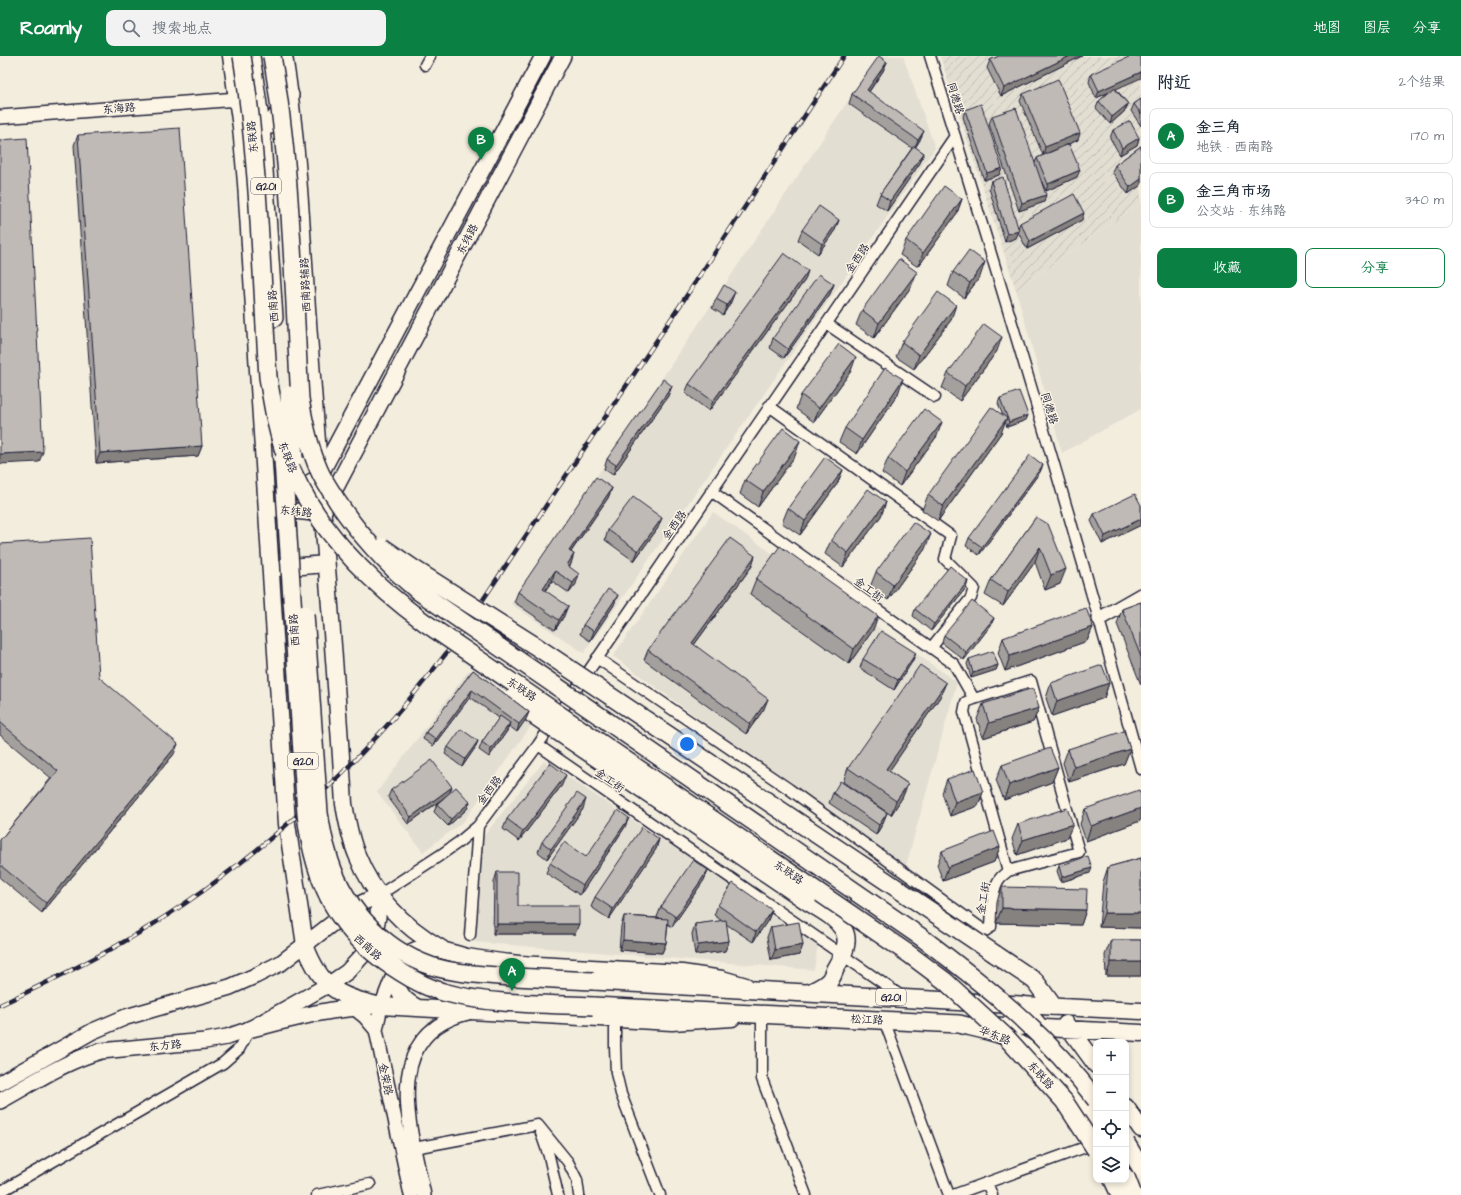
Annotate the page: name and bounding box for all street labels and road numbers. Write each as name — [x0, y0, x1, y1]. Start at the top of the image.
street label: 同德路 — [944, 80, 968, 116]
street label: 东海路 — [102, 100, 136, 117]
street label: 东联路 — [244, 120, 261, 154]
road number: G201 — [251, 178, 281, 194]
street label: 东纬路 — [453, 221, 482, 257]
street label: 金西路 — [842, 240, 873, 276]
street label: 西南路辅路 — [297, 257, 314, 313]
street label: 西南路 — [265, 289, 282, 323]
street label: 同德路 — [1038, 390, 1062, 426]
street label: 东联路 — [275, 439, 300, 475]
street label: 东纬路 — [279, 502, 313, 521]
street label: 金西路 — [659, 507, 690, 543]
street label: 金工街 — [851, 574, 887, 606]
street label: 西南路 — [286, 613, 303, 647]
street label: 东联路 — [504, 674, 540, 705]
road number: G201 — [288, 753, 318, 769]
street label: 金工街 — [592, 765, 628, 797]
street label: 金西路 — [473, 773, 505, 808]
street label: 东联路 — [771, 857, 807, 888]
street label: 金工街 — [973, 880, 994, 916]
street label: 西南路 — [350, 931, 385, 964]
road number: G201 — [876, 989, 906, 1005]
street label: 松江路 — [850, 1011, 884, 1028]
street label: 华东路 — [977, 1023, 1013, 1048]
street label: 东方路 — [148, 1036, 182, 1055]
street label: 东联路 — [1024, 1058, 1057, 1093]
street label: 金荣路 — [375, 1061, 396, 1097]

